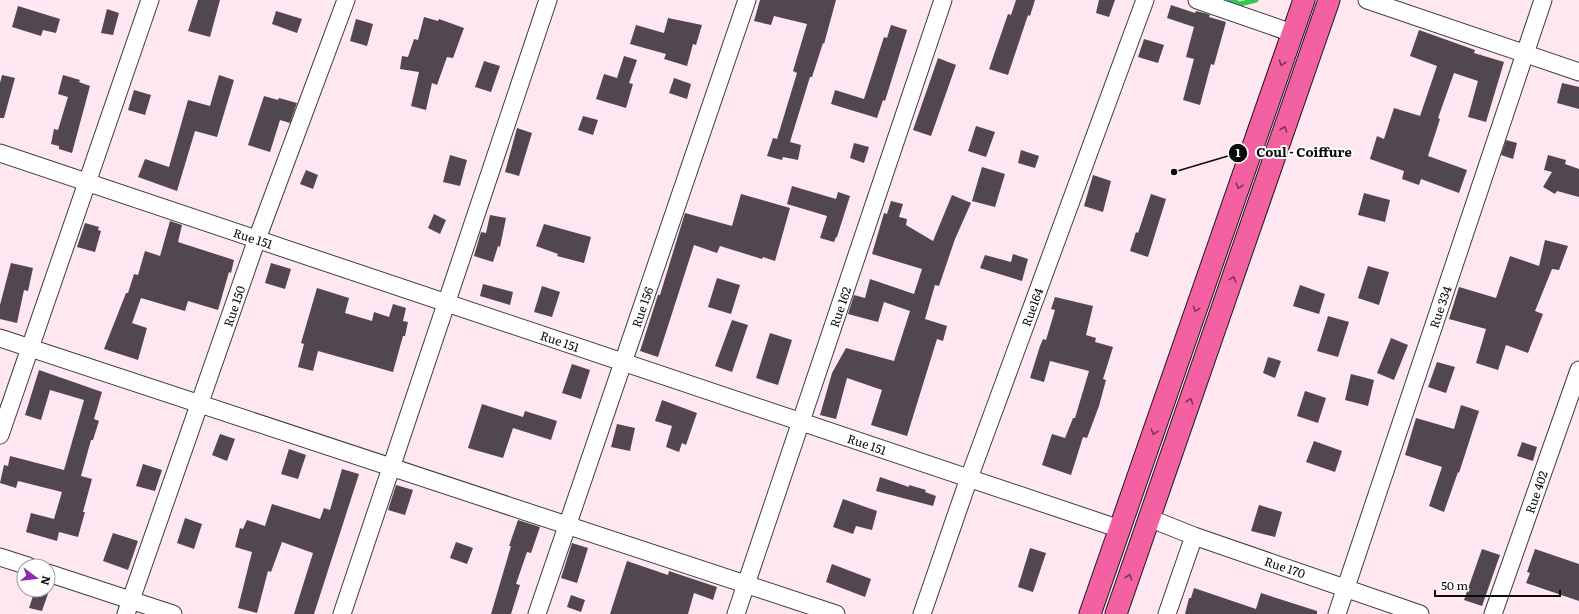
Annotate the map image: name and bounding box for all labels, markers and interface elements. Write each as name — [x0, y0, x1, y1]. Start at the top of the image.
one-way arrow — [1278, 60, 1286, 67]
one-way arrow — [1280, 126, 1288, 133]
callout: Coul - Coiffure — [1228, 140, 1360, 165]
text: Coul - Coiffure — [1256, 142, 1352, 161]
text: 1 — [1236, 143, 1241, 161]
one-way arrow — [1235, 183, 1244, 190]
street label: Rue 151 — [231, 223, 275, 253]
one-way arrow — [1228, 275, 1236, 282]
street label: Rue 150 — [219, 283, 249, 329]
street label: Rue 334 — [1424, 283, 1456, 331]
street label: Rue 156 — [627, 284, 657, 330]
street label: Rue 162 — [825, 284, 855, 330]
street label: Rue164 — [1017, 285, 1047, 329]
one-way arrow — [1193, 305, 1201, 312]
street label: Rue 151 — [538, 326, 582, 356]
one-way arrow — [1185, 398, 1194, 405]
one-way arrow — [1150, 428, 1159, 435]
street label: Rue 151 — [845, 429, 889, 459]
street label: Rue 402 — [1520, 468, 1552, 516]
street label: Rue 170 — [1262, 552, 1308, 582]
north arrow — [16, 558, 56, 598]
scale bar — [1435, 572, 1560, 598]
text: N — [38, 574, 56, 587]
one-way arrow — [1124, 574, 1133, 581]
text: 50 m — [1441, 576, 1468, 594]

